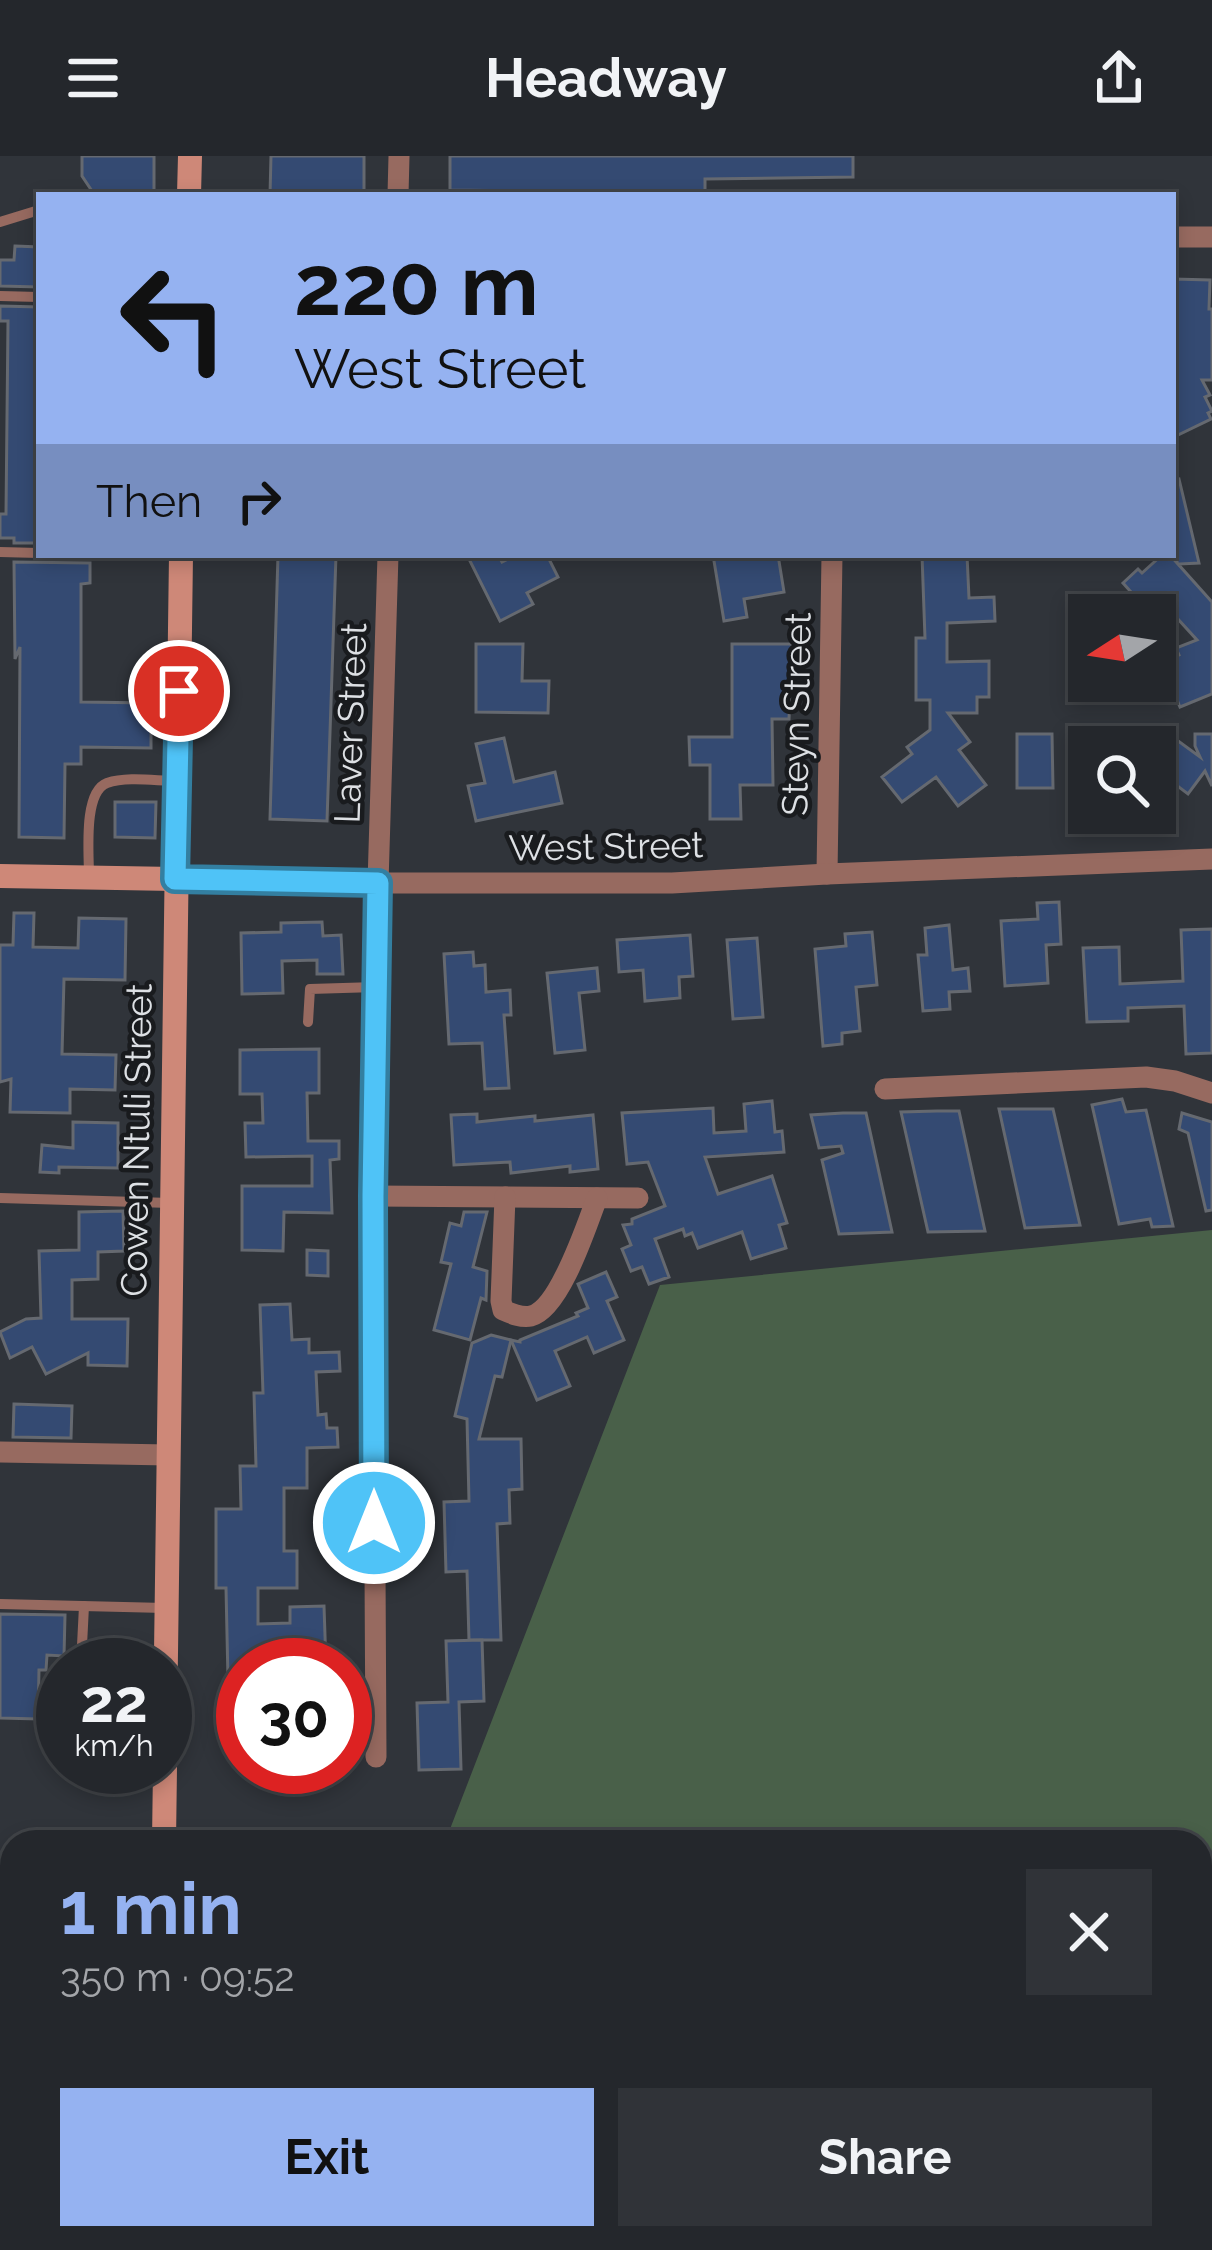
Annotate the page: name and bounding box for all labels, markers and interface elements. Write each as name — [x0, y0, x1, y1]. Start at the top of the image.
icon: menu — [60, 45, 126, 111]
icon: share — [1086, 45, 1152, 111]
text: Headway — [485, 46, 727, 110]
text: 220 m — [294, 236, 539, 335]
icon: left — [96, 240, 252, 396]
text: West Street — [294, 337, 586, 401]
icon: right — [226, 468, 292, 534]
text: Then — [96, 475, 202, 528]
north arrow — [1068, 594, 1176, 702]
map controls — [1068, 594, 1176, 834]
street label: Steyn Street — [773, 612, 819, 816]
street label: Laver Street — [326, 622, 374, 824]
pin — [128, 640, 230, 742]
icon: arrive — [146, 658, 212, 724]
button: search — [1068, 726, 1176, 834]
street label: West Street — [508, 823, 704, 869]
street label: Cowen Ntuli Street — [112, 983, 160, 1297]
position arrow — [311, 1460, 437, 1586]
speed limit sign: 30 — [216, 1638, 372, 1794]
text: 22 — [80, 1666, 148, 1736]
text: km/h — [74, 1728, 154, 1763]
text: 1 min — [60, 1866, 242, 1951]
button: close — [1026, 1869, 1152, 1995]
text: 350 m · 09:52 — [60, 1954, 295, 2000]
button: Exit — [60, 2088, 594, 2226]
button: Share — [618, 2088, 1152, 2226]

